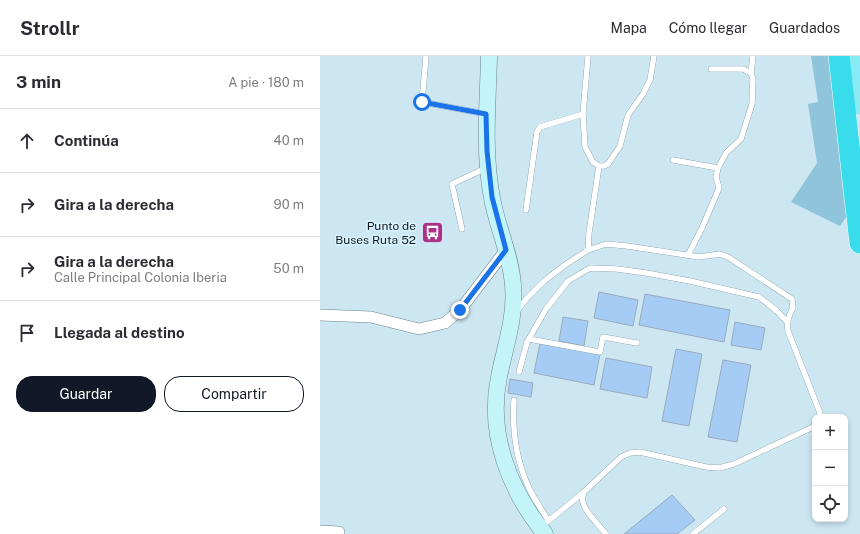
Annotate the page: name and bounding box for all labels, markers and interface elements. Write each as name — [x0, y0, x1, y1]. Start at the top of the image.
text: Strollr — [20, 17, 79, 39]
text: Mapa — [611, 20, 647, 36]
text: Cómo llegar — [669, 20, 747, 36]
text: Guardados — [769, 20, 840, 36]
text: 3 min — [16, 72, 61, 92]
text: A pie · 180 m — [228, 75, 304, 90]
route start — [413, 93, 431, 111]
icon: ahead — [16, 130, 38, 152]
text: Continúa — [54, 132, 119, 149]
text: 40 m — [273, 133, 304, 148]
icon: right — [16, 194, 38, 216]
text: Gira a la derecha — [54, 196, 174, 213]
text: 90 m — [274, 197, 304, 212]
place label: Punto de Buses Ruta 52 — [335, 219, 416, 247]
bus stop icon: Punto de Buses Ruta 52 — [419, 220, 445, 246]
text: Gira a la derecha — [54, 253, 174, 270]
icon: right — [16, 258, 38, 280]
text: 50 m — [273, 261, 304, 276]
text: Calle Principal Colonia Iberia — [54, 270, 227, 285]
route end — [451, 301, 469, 319]
icon: arrive — [16, 322, 38, 344]
text: Llegada al destino — [54, 324, 185, 341]
button: Guardar — [16, 376, 156, 412]
button: Compartir — [164, 376, 304, 412]
map controls — [812, 414, 848, 522]
button: + — [812, 414, 848, 450]
button: − — [812, 450, 848, 486]
button: locate — [812, 486, 848, 522]

